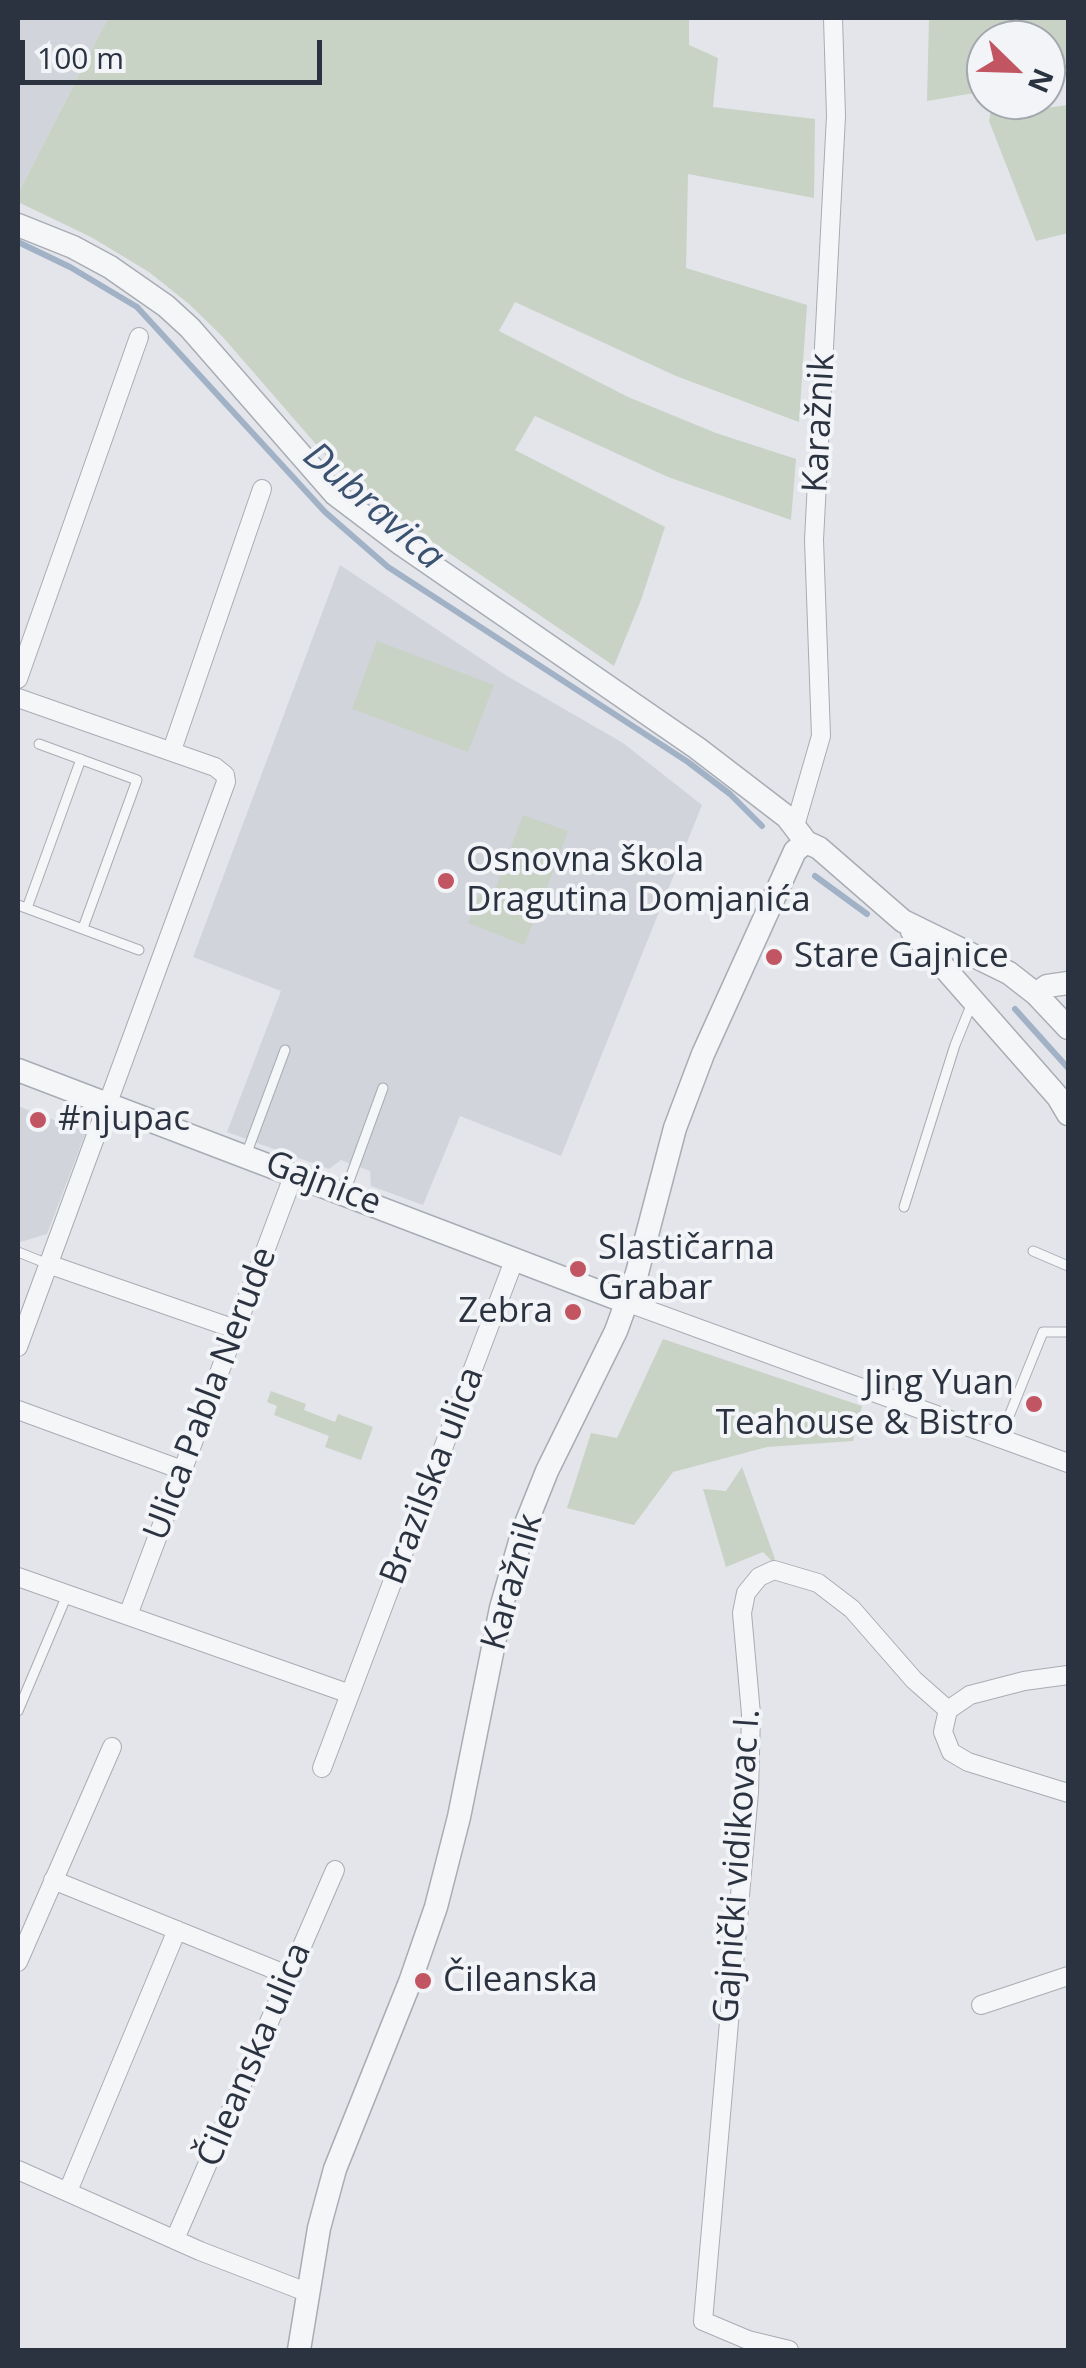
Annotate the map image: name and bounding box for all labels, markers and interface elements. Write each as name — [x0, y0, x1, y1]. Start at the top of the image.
scale bar — [25, 20, 328, 82]
north arrow — [966, 20, 1066, 120]
text: 100 m — [37, 37, 124, 78]
text: N — [1020, 63, 1064, 99]
street label: Karažnik — [795, 352, 845, 494]
water label: Dubravica — [293, 434, 453, 580]
place label: Osnovna škola Dragutina Domjanića — [466, 840, 811, 922]
marker: Osnovna škola Dragutina Domjanića — [435, 870, 457, 892]
place label: Stare Gajnice — [794, 936, 1009, 978]
marker: Stare Gajnice — [763, 946, 785, 968]
place label: #njupac — [58, 1099, 190, 1141]
marker: #njupac — [27, 1109, 49, 1131]
street label: Gajnice — [259, 1143, 387, 1225]
place label: Slastičarna Grabar — [598, 1228, 775, 1310]
street label: Ulica Pabla Nerude — [136, 1241, 286, 1547]
marker: Slastičarna Grabar — [567, 1258, 589, 1280]
place label: Zebra — [458, 1291, 553, 1333]
marker: Zebra — [562, 1301, 584, 1323]
street label: Brazilska ulica — [372, 1361, 494, 1591]
place label: Jing Yuan Teahouse & Bistro — [716, 1363, 1014, 1445]
marker: Jing Yuan Teahouse & Bistro — [1023, 1393, 1045, 1415]
street label: Karažnik — [474, 1509, 552, 1655]
street label: Gajnički vidikovac I. — [706, 1707, 770, 2025]
street label: Čileanska ulica — [189, 1937, 321, 2173]
place label: Čileanska — [443, 1960, 598, 2002]
marker: Čileanska — [412, 1970, 434, 1992]

